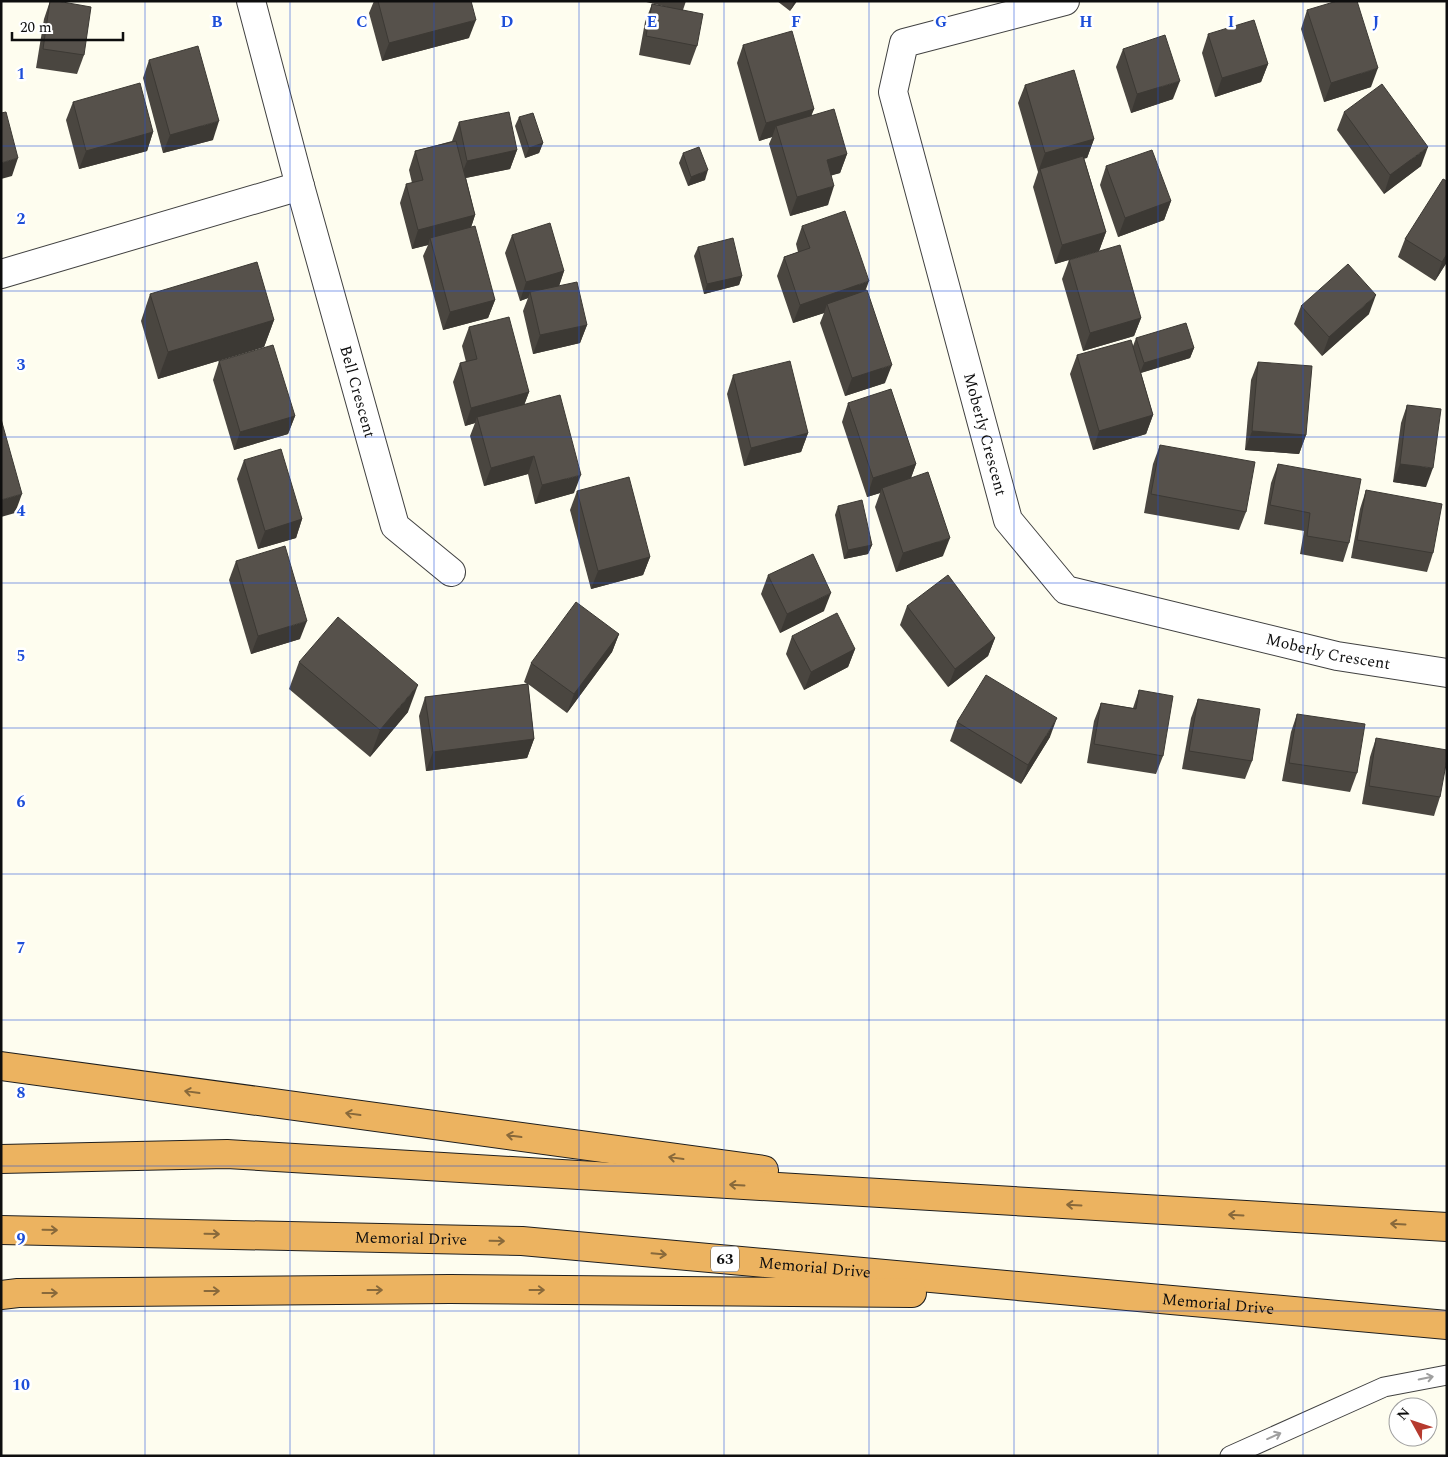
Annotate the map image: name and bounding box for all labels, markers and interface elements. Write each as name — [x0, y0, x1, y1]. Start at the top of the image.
scale bar — [12, 10, 124, 42]
text: B — [211, 10, 223, 34]
text: C — [356, 10, 368, 34]
text: D — [501, 10, 514, 34]
text: E — [647, 10, 657, 34]
text: F — [791, 10, 801, 34]
text: G — [935, 10, 947, 34]
text: H — [1079, 10, 1093, 34]
text: I — [1228, 10, 1234, 34]
text: J — [1373, 10, 1380, 34]
text: 20 m — [20, 16, 52, 39]
text: 1 — [17, 62, 25, 86]
text: 2 — [17, 207, 26, 231]
street label: Bell Crescent — [333, 343, 382, 441]
text: 3 — [17, 353, 26, 377]
street label: Moberly Crescent — [957, 370, 1013, 499]
text: 4 — [17, 499, 26, 523]
street label: Moberly Crescent — [1263, 627, 1392, 676]
text: 5 — [17, 644, 25, 668]
text: 6 — [17, 790, 26, 814]
text: 7 — [17, 936, 26, 960]
text: 8 — [17, 1081, 26, 1105]
one-way arrow — [185, 1087, 201, 1097]
one-way arrow — [346, 1109, 362, 1119]
one-way arrow — [507, 1131, 523, 1141]
one-way arrow — [668, 1153, 684, 1163]
one-way arrow — [729, 1180, 745, 1189]
one-way arrow — [1066, 1201, 1082, 1210]
one-way arrow — [1228, 1210, 1244, 1219]
one-way arrow — [1390, 1220, 1406, 1229]
street label: Memorial Drive — [354, 1225, 467, 1252]
one-way arrow — [42, 1226, 58, 1235]
text: 9 — [17, 1227, 26, 1251]
one-way arrow — [204, 1229, 220, 1239]
one-way arrow — [489, 1236, 505, 1245]
road number: 63 — [711, 1246, 739, 1272]
one-way arrow — [651, 1249, 667, 1258]
street label: Memorial Drive — [758, 1251, 872, 1285]
one-way arrow — [366, 1285, 383, 1295]
one-way arrow — [529, 1285, 545, 1295]
one-way arrow — [204, 1286, 220, 1296]
street label: Memorial Drive — [1161, 1287, 1275, 1321]
one-way arrow — [42, 1288, 58, 1298]
text: 10 — [12, 1373, 30, 1397]
one-way arrow — [1417, 1373, 1433, 1383]
north arrow — [1388, 1397, 1438, 1447]
text: N — [1392, 1403, 1415, 1425]
one-way arrow — [1266, 1430, 1281, 1440]

